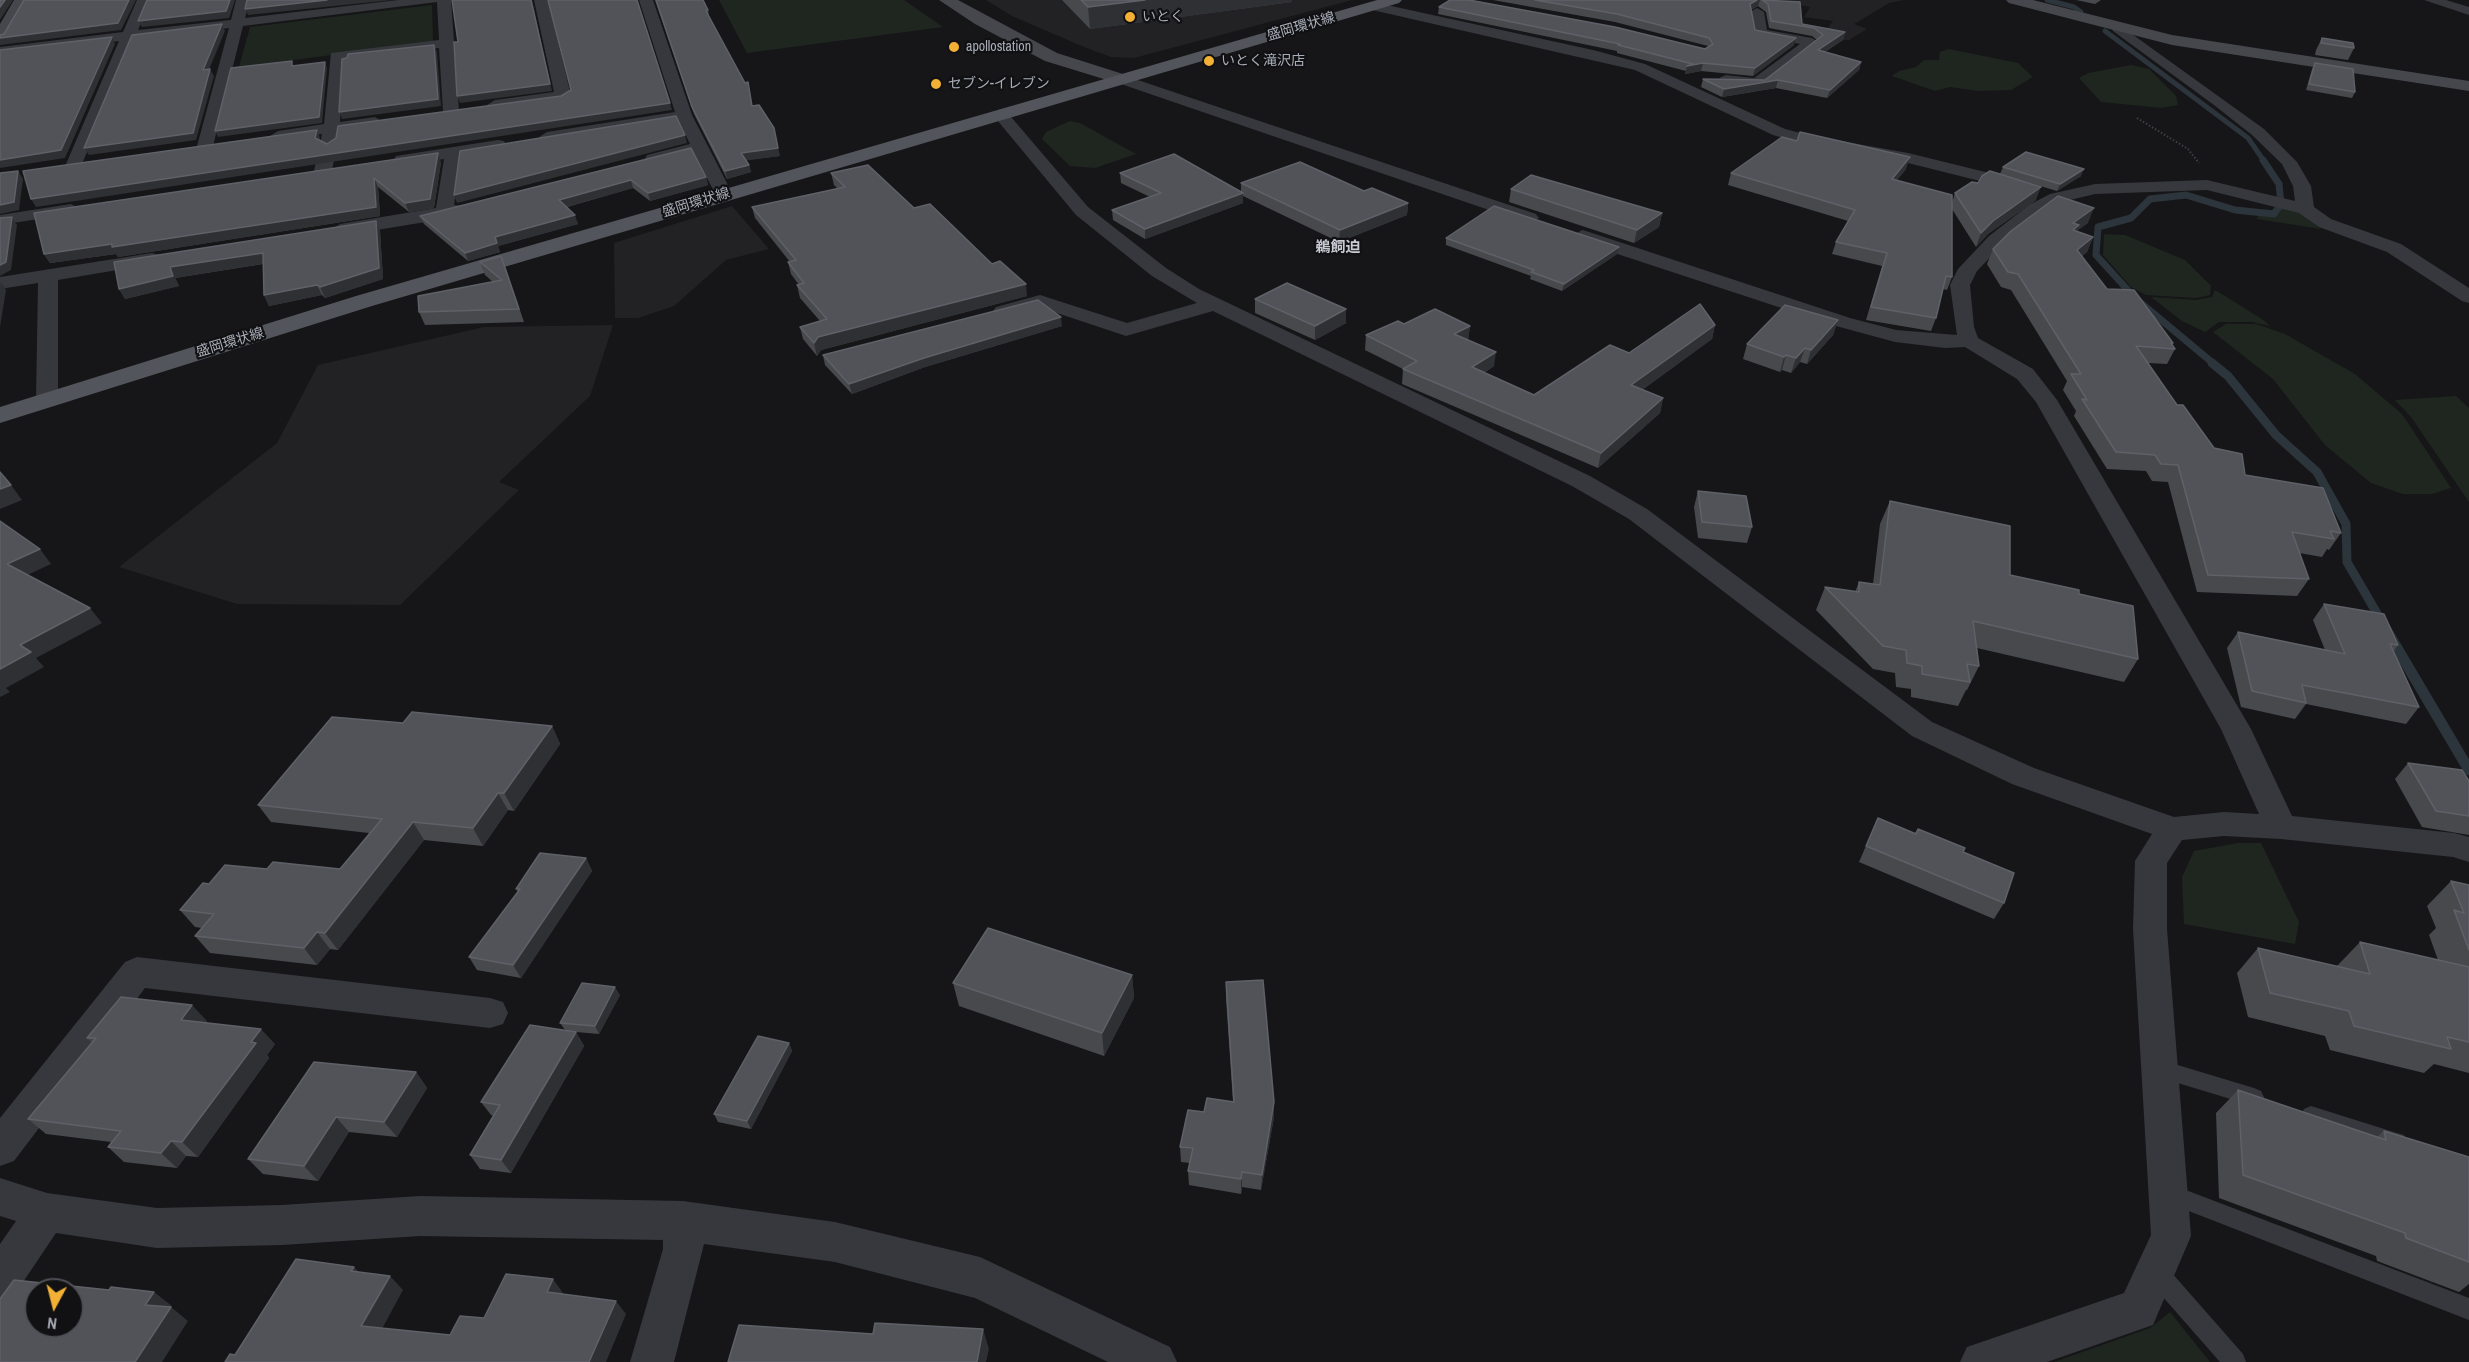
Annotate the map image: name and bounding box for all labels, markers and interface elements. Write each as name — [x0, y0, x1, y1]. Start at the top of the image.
place label: いとく — [1142, 9, 1184, 25]
street label: 盛岡環状線 — [1265, 9, 1337, 45]
marker: いとく — [1123, 10, 1137, 24]
place label: apollostation — [966, 39, 1031, 55]
marker: apollostation — [947, 40, 961, 54]
place label: いとく滝沢店 — [1221, 53, 1305, 69]
marker: いとく滝沢店 — [1202, 54, 1216, 68]
place label: セブン-イレブン — [948, 76, 1050, 92]
marker: セブン-イレブン — [929, 77, 943, 91]
street label: 盛岡環状線 — [660, 185, 732, 221]
district label: 鵜飼迫 — [1316, 239, 1360, 257]
street label: 盛岡環状線 — [194, 325, 266, 361]
north arrow — [24, 1278, 84, 1338]
text: N — [46, 1312, 58, 1335]

